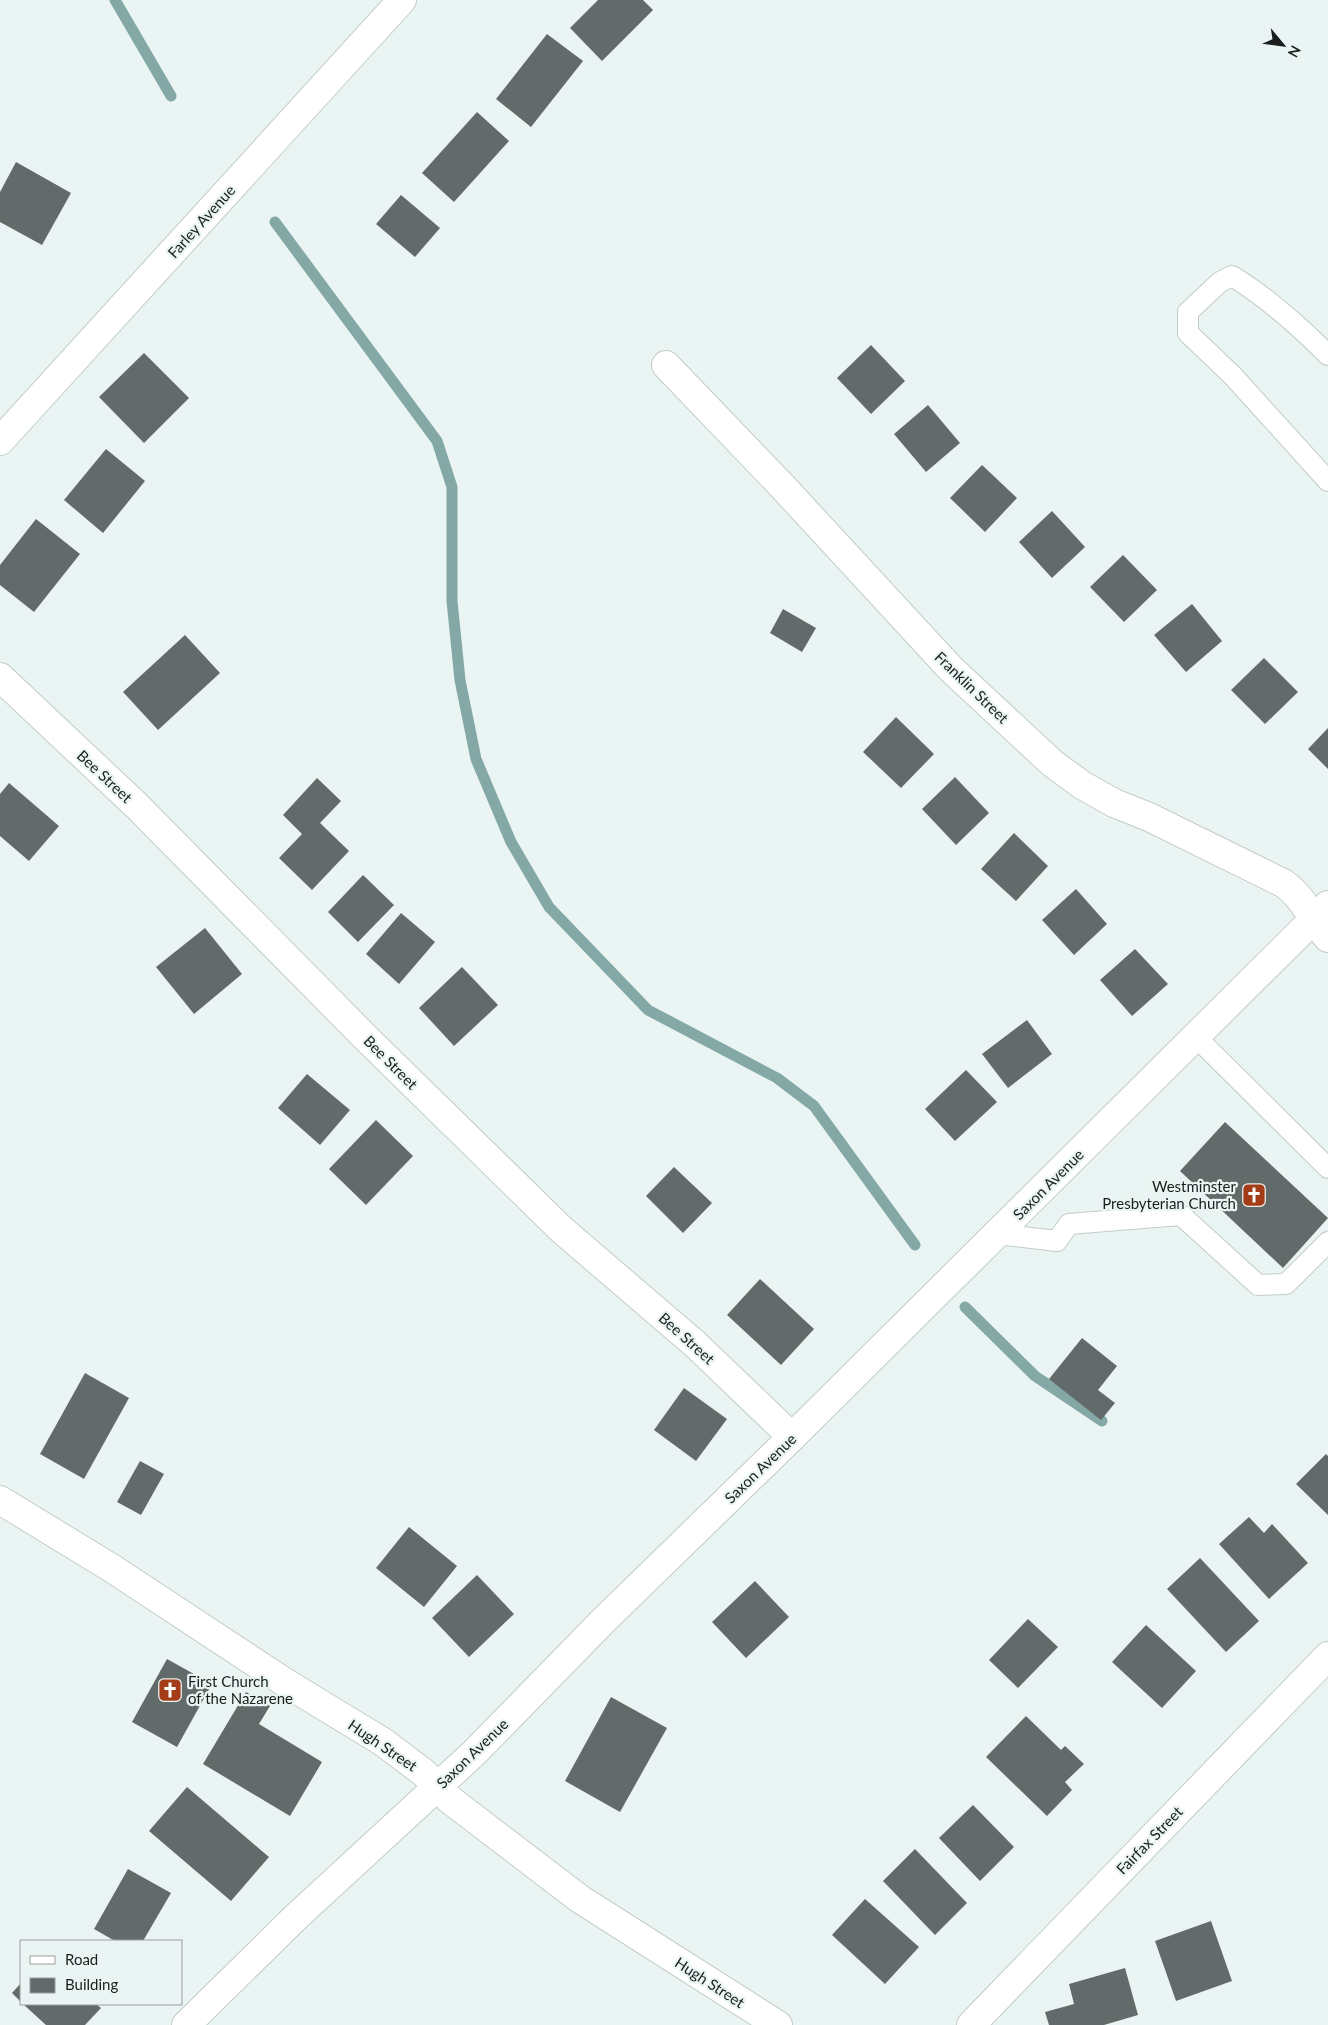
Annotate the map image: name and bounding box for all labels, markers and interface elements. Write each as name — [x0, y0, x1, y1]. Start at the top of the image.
north arrow — [1258, 20, 1308, 70]
text: N — [1285, 43, 1305, 60]
street label: Farley Avenue — [164, 181, 239, 261]
street label: Franklin Street — [931, 647, 1013, 727]
street label: Bee Street — [74, 746, 137, 806]
street label: Bee Street — [360, 1031, 422, 1093]
street label: Saxon Avenue — [1009, 1145, 1087, 1223]
place label: Westminster Presbyterian Church — [1102, 1177, 1237, 1212]
church icon: Westminster Presbyterian Church — [1241, 1182, 1267, 1208]
street label: Bee Street — [655, 1308, 719, 1368]
street label: Saxon Avenue — [720, 1429, 800, 1507]
place label: First Church of the Nazarene — [188, 1672, 293, 1707]
church icon: First Church of the Nazarene — [157, 1677, 183, 1703]
street label: Saxon Avenue — [432, 1714, 512, 1792]
street label: Hugh Street — [345, 1715, 421, 1775]
street label: Fairfax Street — [1112, 1802, 1186, 1878]
legend — [20, 1940, 182, 2005]
text: Road — [65, 1950, 98, 1968]
street label: Hugh Street — [672, 1953, 749, 2011]
text: Building — [65, 1975, 118, 1993]

